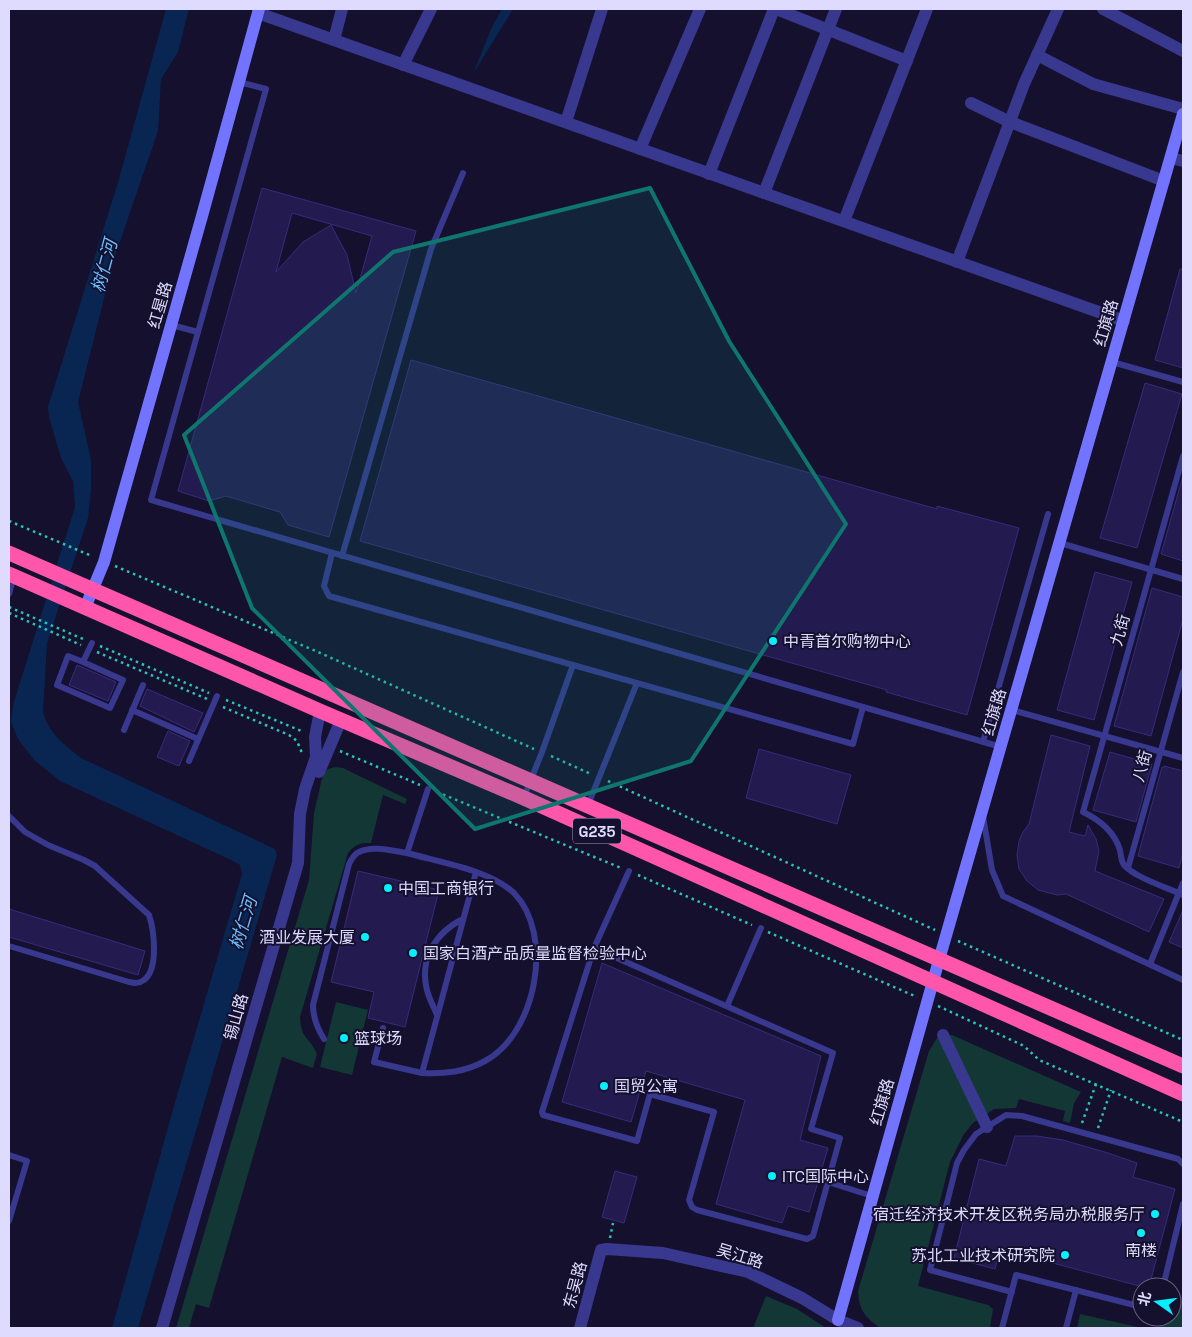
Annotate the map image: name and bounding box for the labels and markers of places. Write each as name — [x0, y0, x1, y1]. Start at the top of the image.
place label: 中青首尔购物中心 — [783, 631, 911, 652]
marker: 中青首尔购物中心 — [767, 635, 779, 647]
place label: 中国工商银行 — [398, 878, 494, 899]
marker: 中国工商银行 — [382, 882, 394, 894]
place label: 酒业发展大厦 — [259, 927, 355, 948]
marker: 酒业发展大厦 — [359, 931, 371, 943]
place label: 国家白酒产品质量监督检验中心 — [423, 943, 647, 964]
marker: 国家白酒产品质量监督检验中心 — [407, 947, 419, 959]
place label: 篮球场 — [354, 1028, 402, 1049]
marker: 篮球场 — [338, 1032, 350, 1044]
place label: 国贸公寓 — [614, 1076, 678, 1097]
marker: 国贸公寓 — [598, 1080, 610, 1092]
place label: ITC国际中心 — [782, 1166, 869, 1187]
marker: ITC国际中心 — [766, 1170, 778, 1182]
place label: 宿迁经济技术开发区税务局办税服务厅 — [873, 1204, 1145, 1225]
marker: 宿迁经济技术开发区税务局办税服务厅 — [1149, 1208, 1161, 1220]
marker: 南楼 — [1135, 1227, 1147, 1239]
place label: 南楼 — [1125, 1240, 1157, 1261]
place label: 苏北工业技术研究院 — [911, 1245, 1055, 1266]
marker: 苏北工业技术研究院 — [1059, 1249, 1071, 1261]

